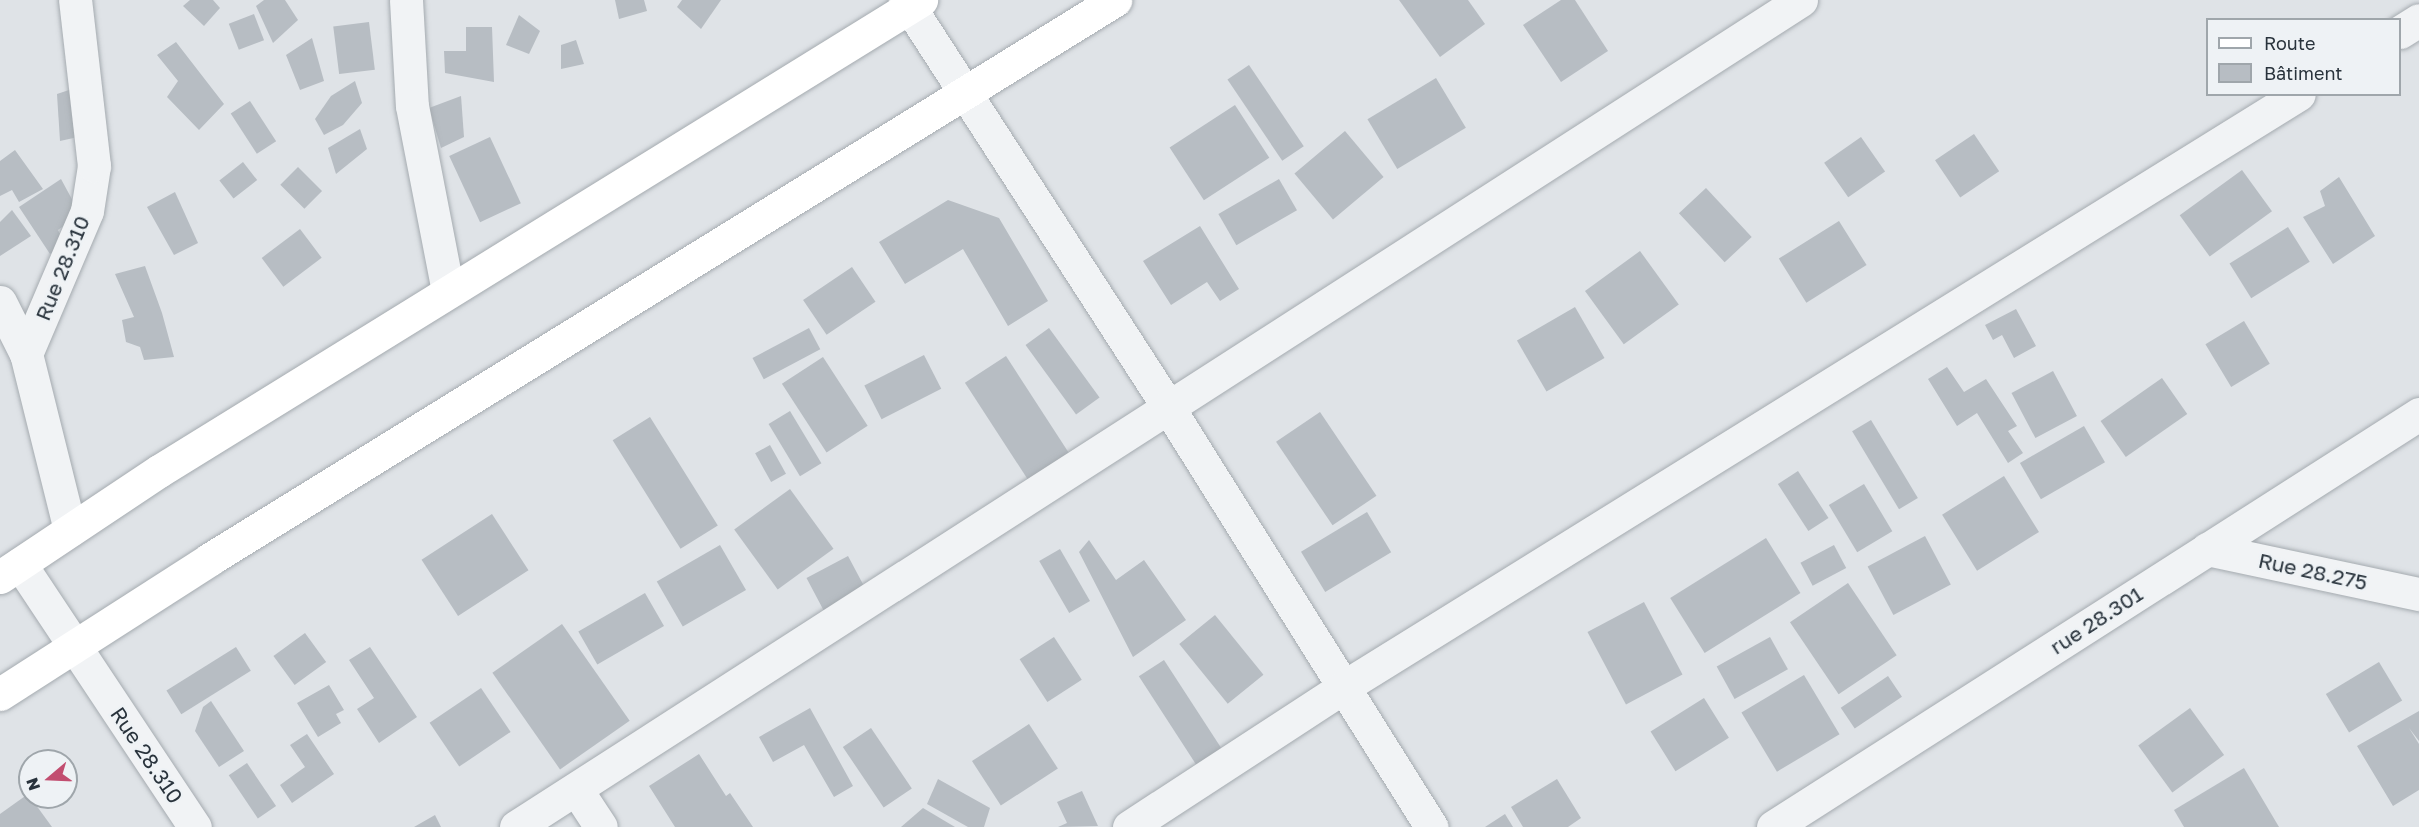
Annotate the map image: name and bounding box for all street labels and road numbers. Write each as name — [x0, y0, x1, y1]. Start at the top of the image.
street label: Rue 28.310 — [30, 212, 94, 324]
street label: Rue 28.275 — [2256, 547, 2370, 595]
street label: rue 28.301 — [2045, 581, 2147, 659]
street label: Rue 28.310 — [106, 702, 188, 808]

